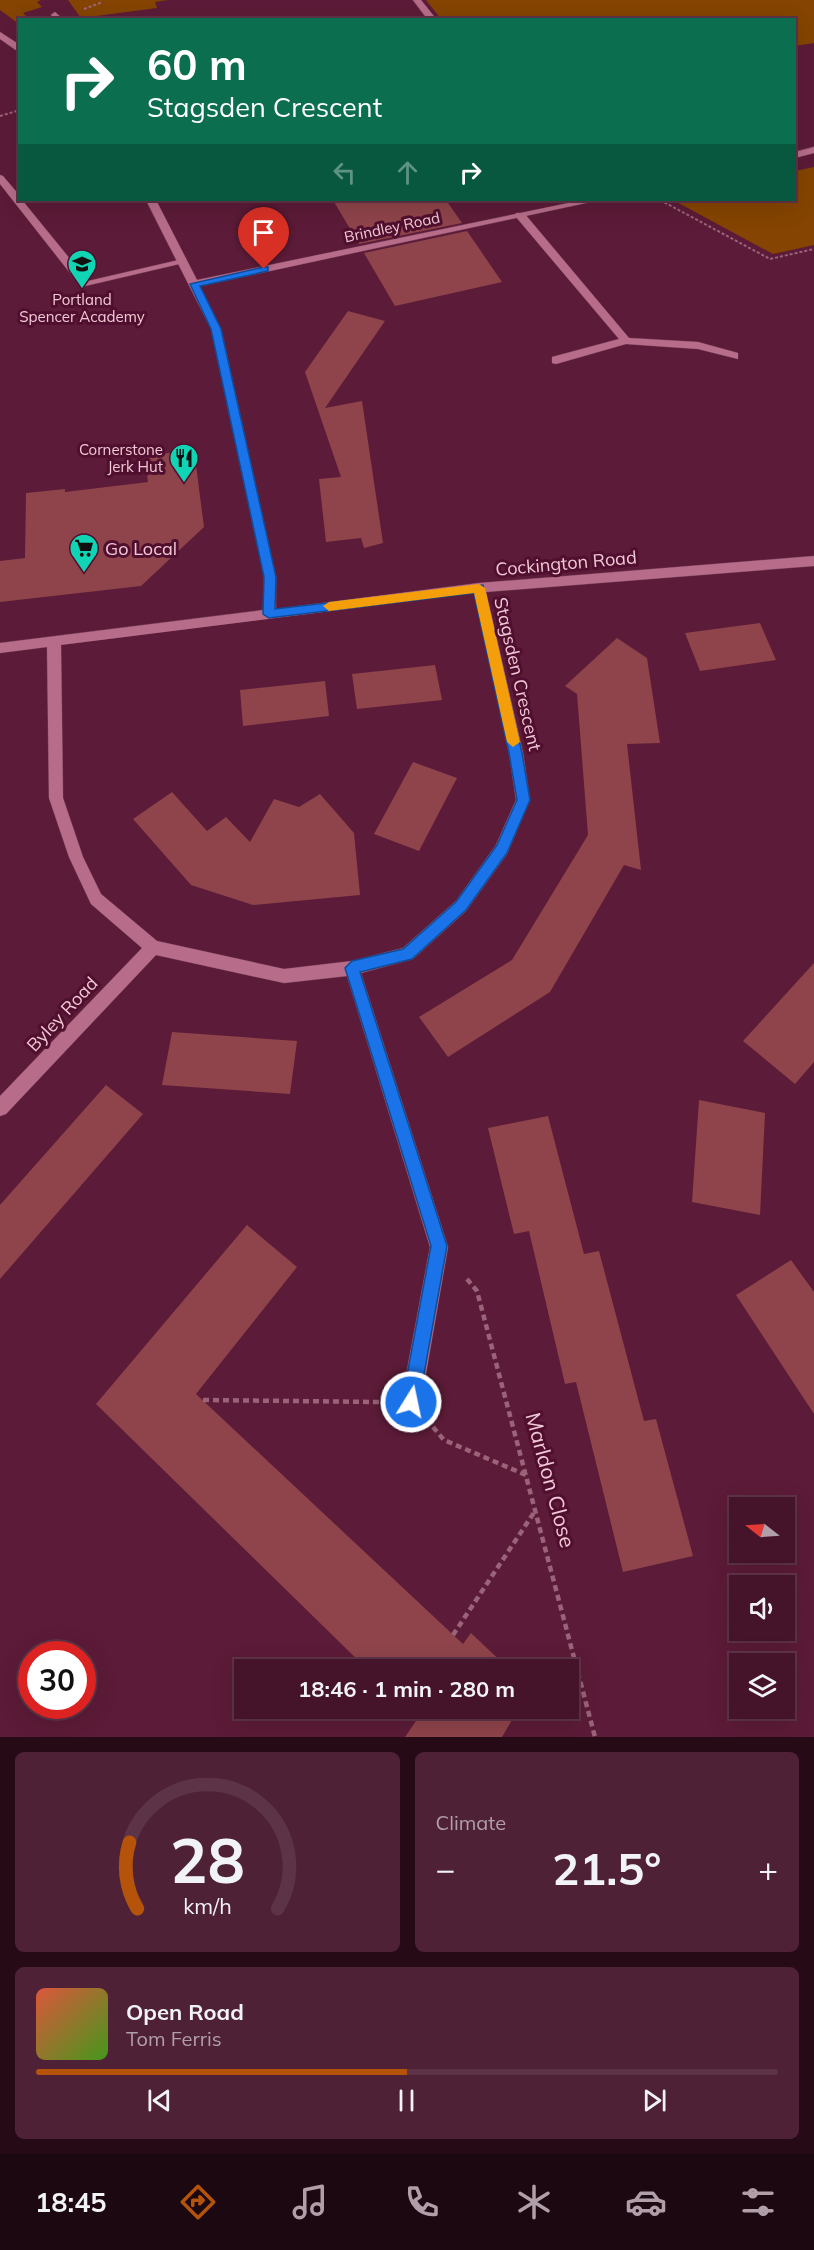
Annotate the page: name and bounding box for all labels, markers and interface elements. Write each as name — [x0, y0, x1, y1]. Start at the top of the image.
text: 60 m — [147, 38, 247, 91]
icon: right — [48, 42, 126, 120]
text: Stagsden Crescent — [147, 90, 382, 124]
icon: left — [328, 156, 361, 189]
icon: ahead — [391, 156, 424, 189]
icon: right — [454, 156, 487, 189]
pin — [238, 207, 289, 269]
street label: Brindley Road — [342, 208, 442, 246]
icon: arrive — [247, 216, 280, 249]
school or university icon: Portland Spencer Academy — [66, 248, 98, 290]
place label: Portland Spencer Academy — [19, 290, 145, 326]
place label: Cornerstone Jerk Hut — [79, 440, 163, 476]
restaurant icon: Cornerstone Jerk Hut — [168, 442, 200, 484]
supermarket icon: Go Local — [68, 532, 100, 574]
place label: Go Local — [105, 537, 177, 560]
street label: Cockington Road — [494, 545, 638, 581]
street label: Stagsden Crescent — [489, 595, 547, 753]
street label: Byley Road — [21, 972, 103, 1056]
position arrow — [379, 1370, 443, 1434]
street label: Marldon Close — [520, 1410, 582, 1550]
north arrow — [729, 1497, 795, 1563]
map controls — [729, 1497, 795, 1719]
button: sound — [729, 1575, 795, 1641]
speed limit sign: 30 — [18, 1641, 96, 1719]
button: layers — [729, 1653, 795, 1719]
text: 18:46 · 1 min · 280 m — [298, 1675, 515, 1703]
text: Climate — [436, 1810, 506, 1835]
text: 28 — [170, 1820, 245, 1899]
text: 21.5° — [552, 1840, 661, 1896]
text: − — [436, 1848, 455, 1889]
text: + — [758, 1848, 778, 1889]
text: km/h — [183, 1892, 231, 1919]
text: Open Road — [126, 1998, 244, 2026]
text: Tom Ferris — [126, 2026, 222, 2051]
icon: previous — [143, 2084, 176, 2117]
icon: pause — [390, 2084, 423, 2117]
icon: next — [638, 2084, 671, 2117]
icon: directions — [177, 2181, 219, 2223]
icon: music — [289, 2181, 331, 2223]
icon: phone — [401, 2181, 443, 2223]
icon: climate — [513, 2181, 555, 2223]
icon: car — [625, 2181, 667, 2223]
icon: filters — [737, 2181, 779, 2223]
text: 18:45 — [35, 2185, 107, 2219]

